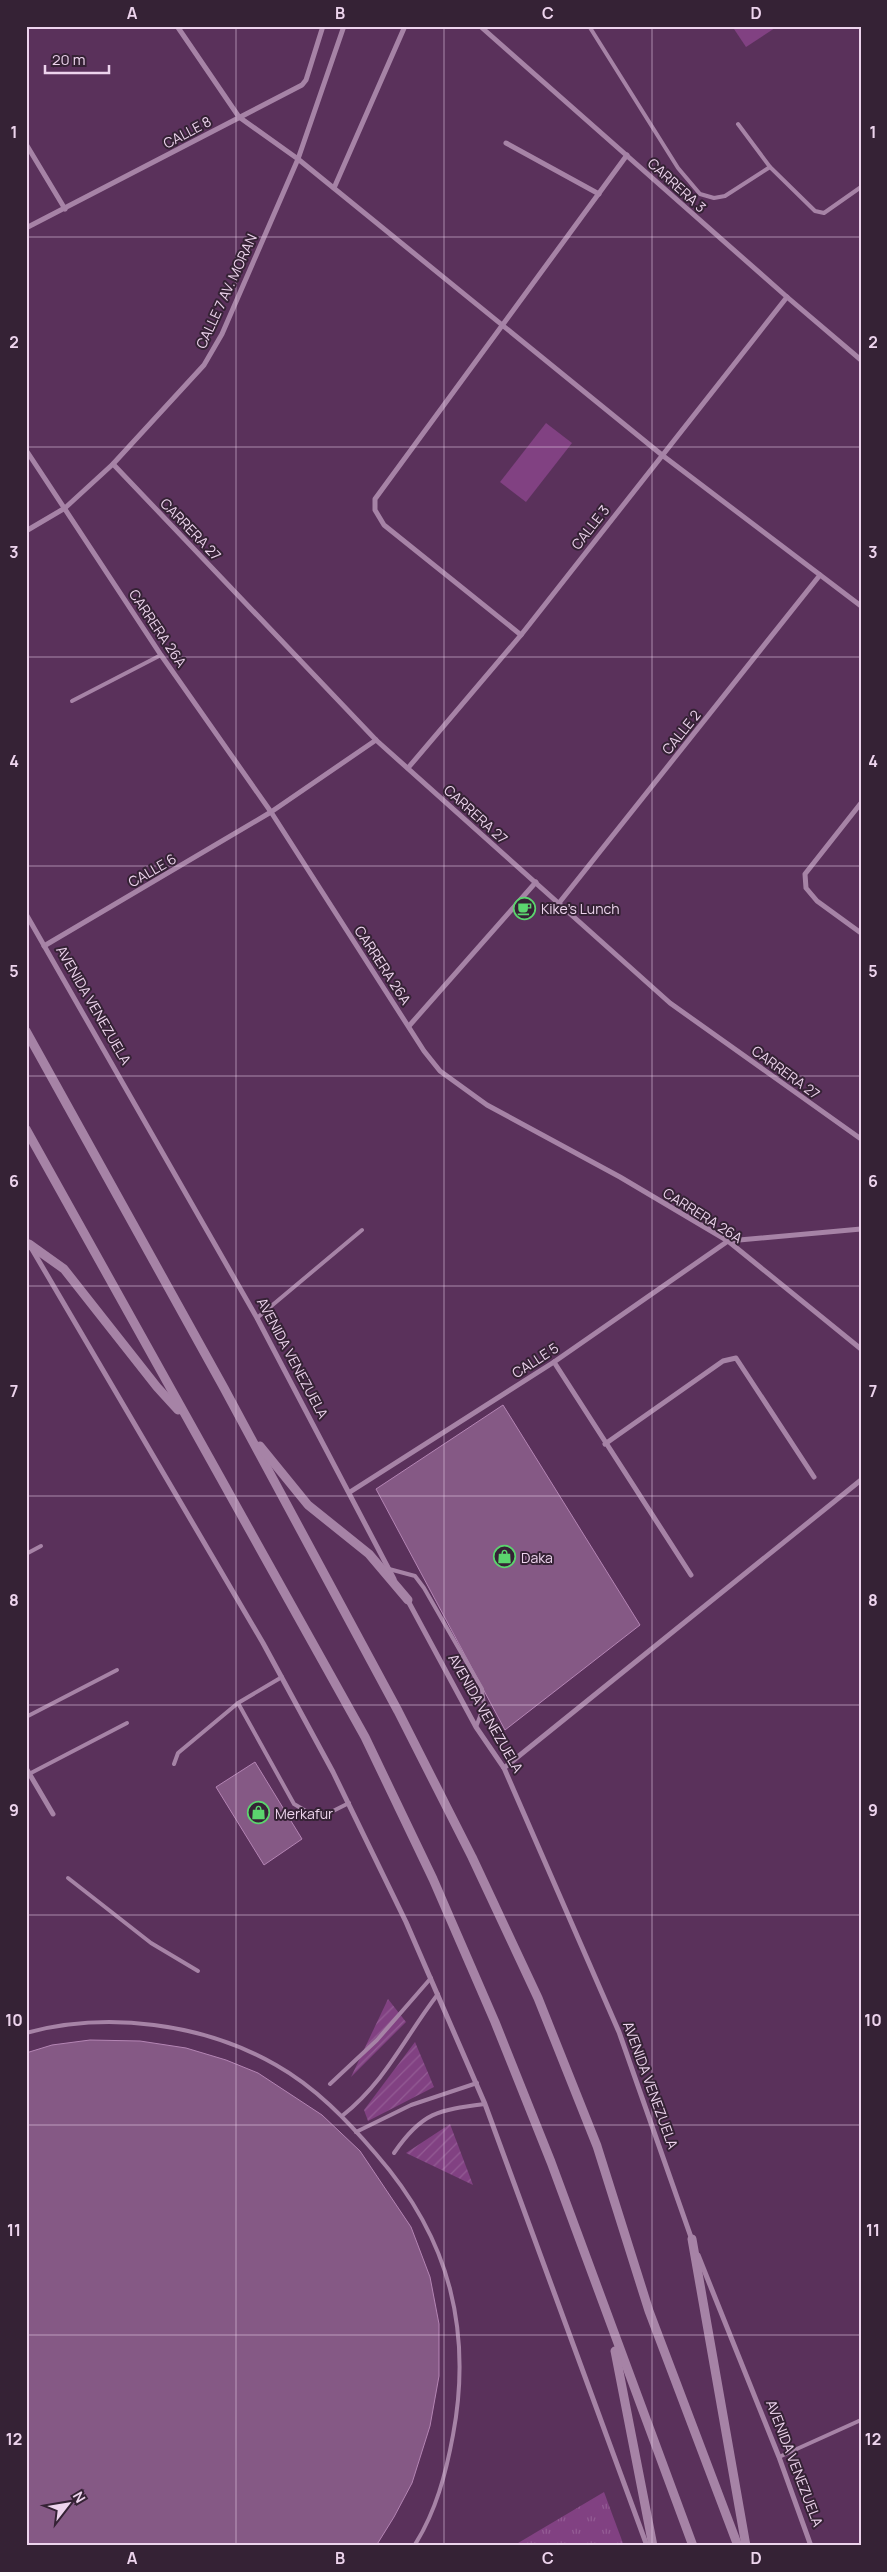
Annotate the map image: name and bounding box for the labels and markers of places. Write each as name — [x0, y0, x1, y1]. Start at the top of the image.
cafe icon: Kike's Lunch — [513, 896, 537, 920]
place label: Kike's Lunch — [541, 899, 620, 918]
shop icon: Daka — [493, 1545, 517, 1569]
place label: Daka — [521, 1548, 553, 1567]
shop icon: Merkafur — [247, 1801, 271, 1825]
place label: Merkafur — [275, 1804, 333, 1823]

